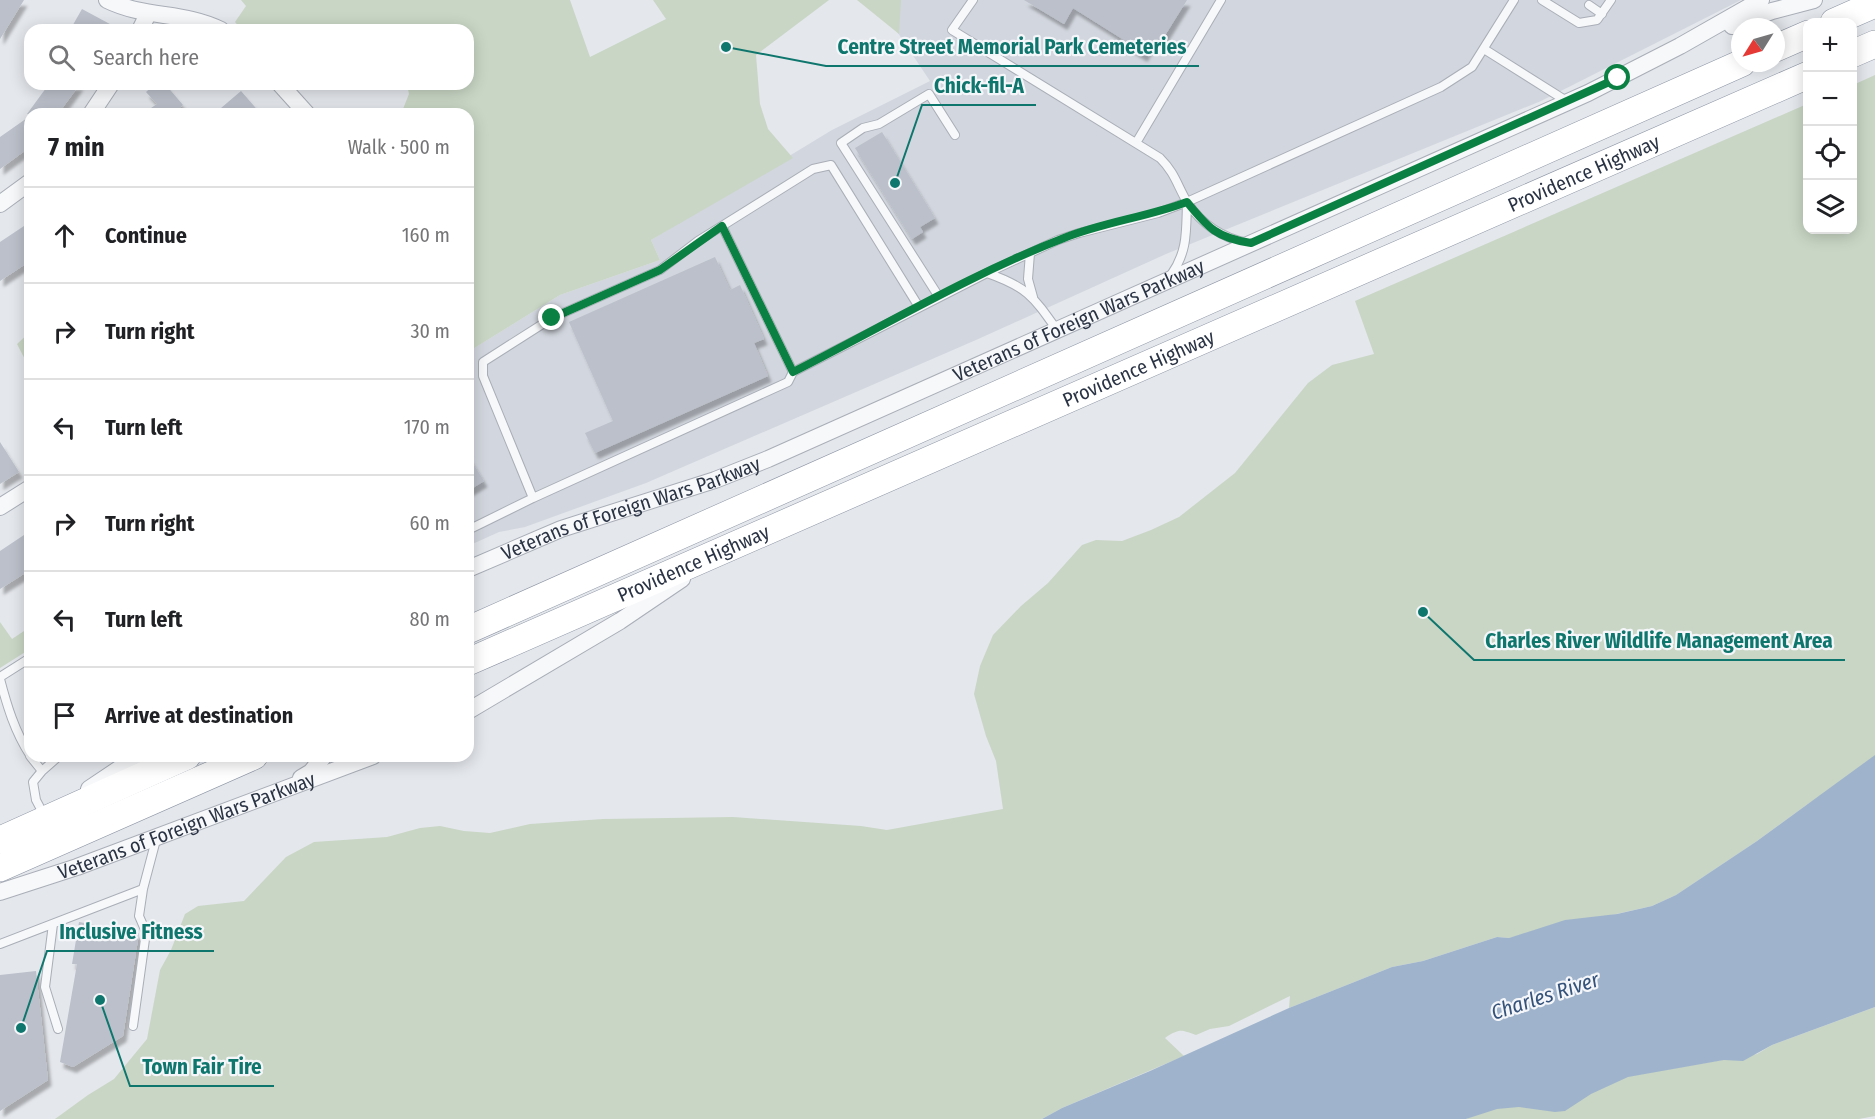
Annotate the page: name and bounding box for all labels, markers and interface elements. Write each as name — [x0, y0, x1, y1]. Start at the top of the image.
north arrow — [1731, 18, 1785, 72]
map controls — [1803, 18, 1857, 234]
button: + — [1803, 18, 1857, 72]
search box — [24, 24, 474, 90]
callout: Centre Street Memorial Park Cemeteries — [826, 27, 1199, 66]
text: Centre Street Memorial Park Cemeteries — [838, 34, 1186, 60]
icon: search — [45, 41, 78, 74]
text: Search here — [93, 44, 199, 71]
route start — [1604, 64, 1630, 90]
callout: Chick-fil-A — [922, 66, 1036, 105]
button: − — [1803, 72, 1857, 126]
text: Chick-fil-A — [934, 73, 1025, 99]
button: locate — [1803, 126, 1857, 180]
street label: Providence Highway — [1504, 130, 1663, 217]
text: 7 min — [48, 132, 105, 163]
text: Walk · 500 m — [348, 135, 450, 159]
button: layers — [1803, 180, 1857, 234]
icon: ahead — [48, 219, 81, 252]
text: Continue — [105, 222, 187, 249]
text: 160 m — [402, 223, 450, 247]
street label: Veterans of Foreign Wars Parkway — [949, 254, 1208, 387]
route end — [538, 304, 564, 330]
icon: right — [48, 315, 81, 348]
text: Turn right — [105, 318, 194, 345]
text: 30 m — [410, 319, 450, 343]
street label: Providence Highway — [1059, 325, 1218, 412]
icon: left — [48, 411, 81, 444]
text: Turn left — [105, 414, 183, 441]
text: 170 m — [404, 415, 450, 439]
street label: Veterans of Foreign Wars Parkway — [498, 451, 764, 565]
icon: right — [48, 507, 81, 540]
text: Turn right — [105, 510, 194, 537]
text: 60 m — [410, 511, 450, 535]
street label: Providence Highway — [614, 520, 773, 607]
icon: left — [48, 603, 81, 636]
text: Turn left — [105, 606, 183, 633]
text: 80 m — [410, 607, 450, 631]
callout: Charles River Wildlife Management Area — [1474, 621, 1845, 660]
text: Charles River Wildlife Management Area — [1485, 628, 1833, 654]
icon: arrive — [48, 699, 81, 732]
text: Arrive at destination — [105, 702, 293, 729]
street label: Veterans of Foreign Wars Parkway — [55, 767, 319, 884]
callout: Inclusive Fitness — [47, 912, 214, 951]
text: Inclusive Fitness — [59, 919, 203, 945]
water label: Charles River — [1488, 966, 1603, 1026]
callout: Town Fair Tire — [130, 1047, 274, 1086]
text: Town Fair Tire — [142, 1054, 262, 1080]

